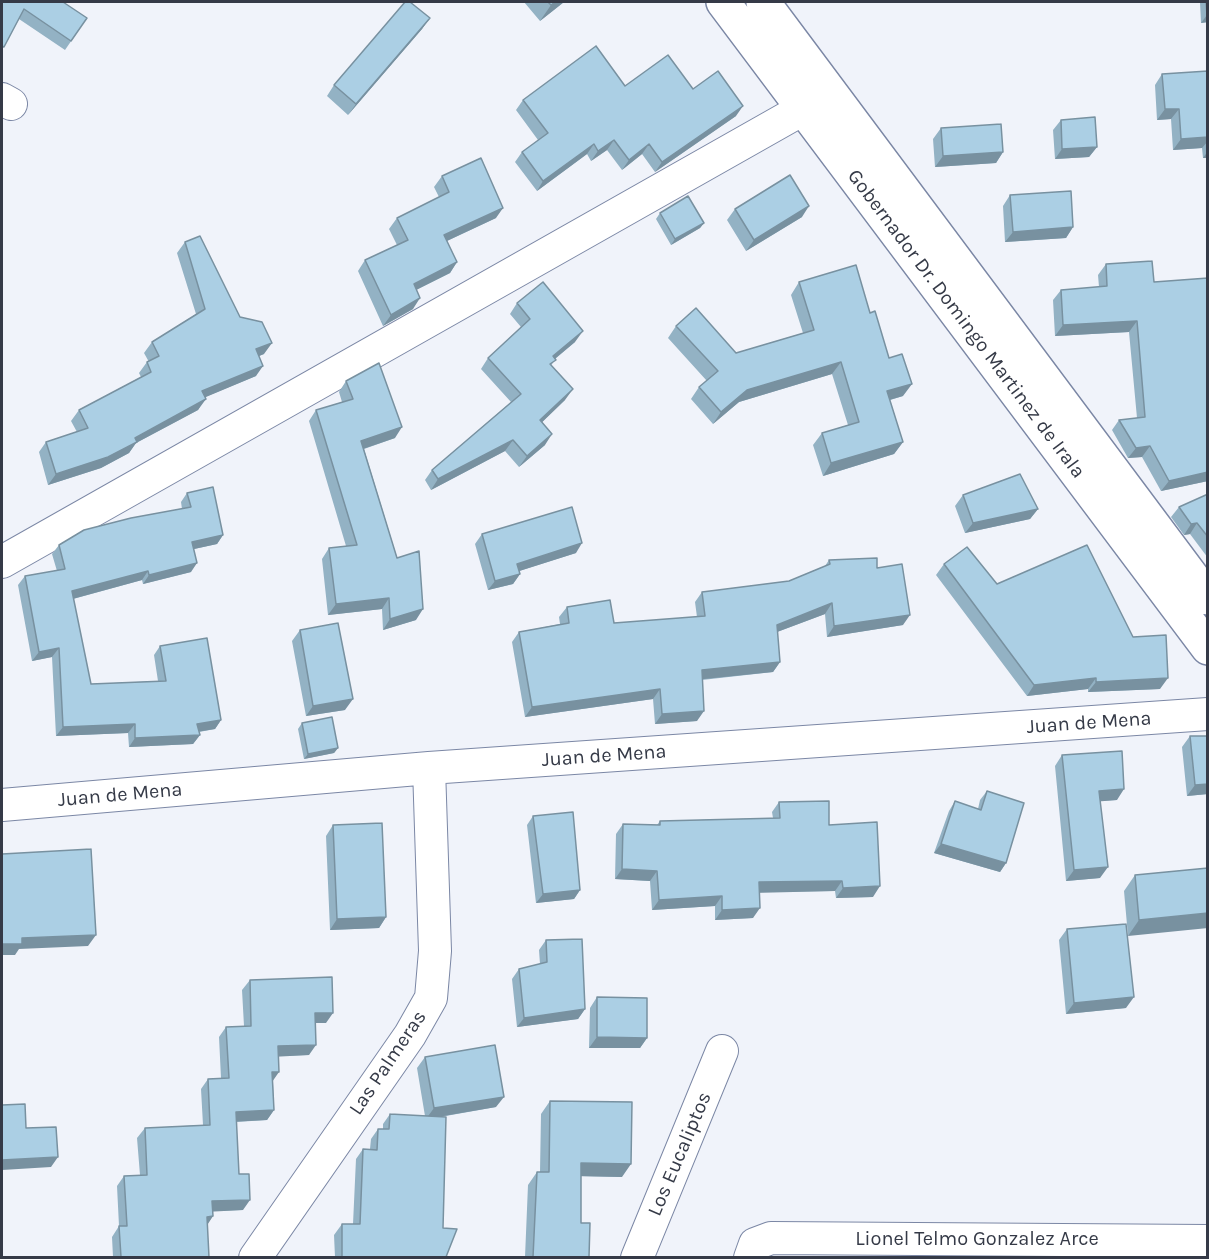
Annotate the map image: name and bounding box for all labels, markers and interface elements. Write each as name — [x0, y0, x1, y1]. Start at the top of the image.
street label: Gobernador Dr. Domingo Martinez de Irala — [842, 165, 1090, 483]
street label: Juan de Mena — [1026, 707, 1152, 739]
street label: Juan de Mena — [541, 740, 667, 772]
street label: Juan de Mena — [57, 778, 183, 812]
street label: Las Palmeras — [344, 1006, 432, 1120]
street label: Los Eucaliptos — [643, 1088, 717, 1220]
street label: Lionel Telmo Gonzalez Arce — [855, 1227, 1099, 1251]

